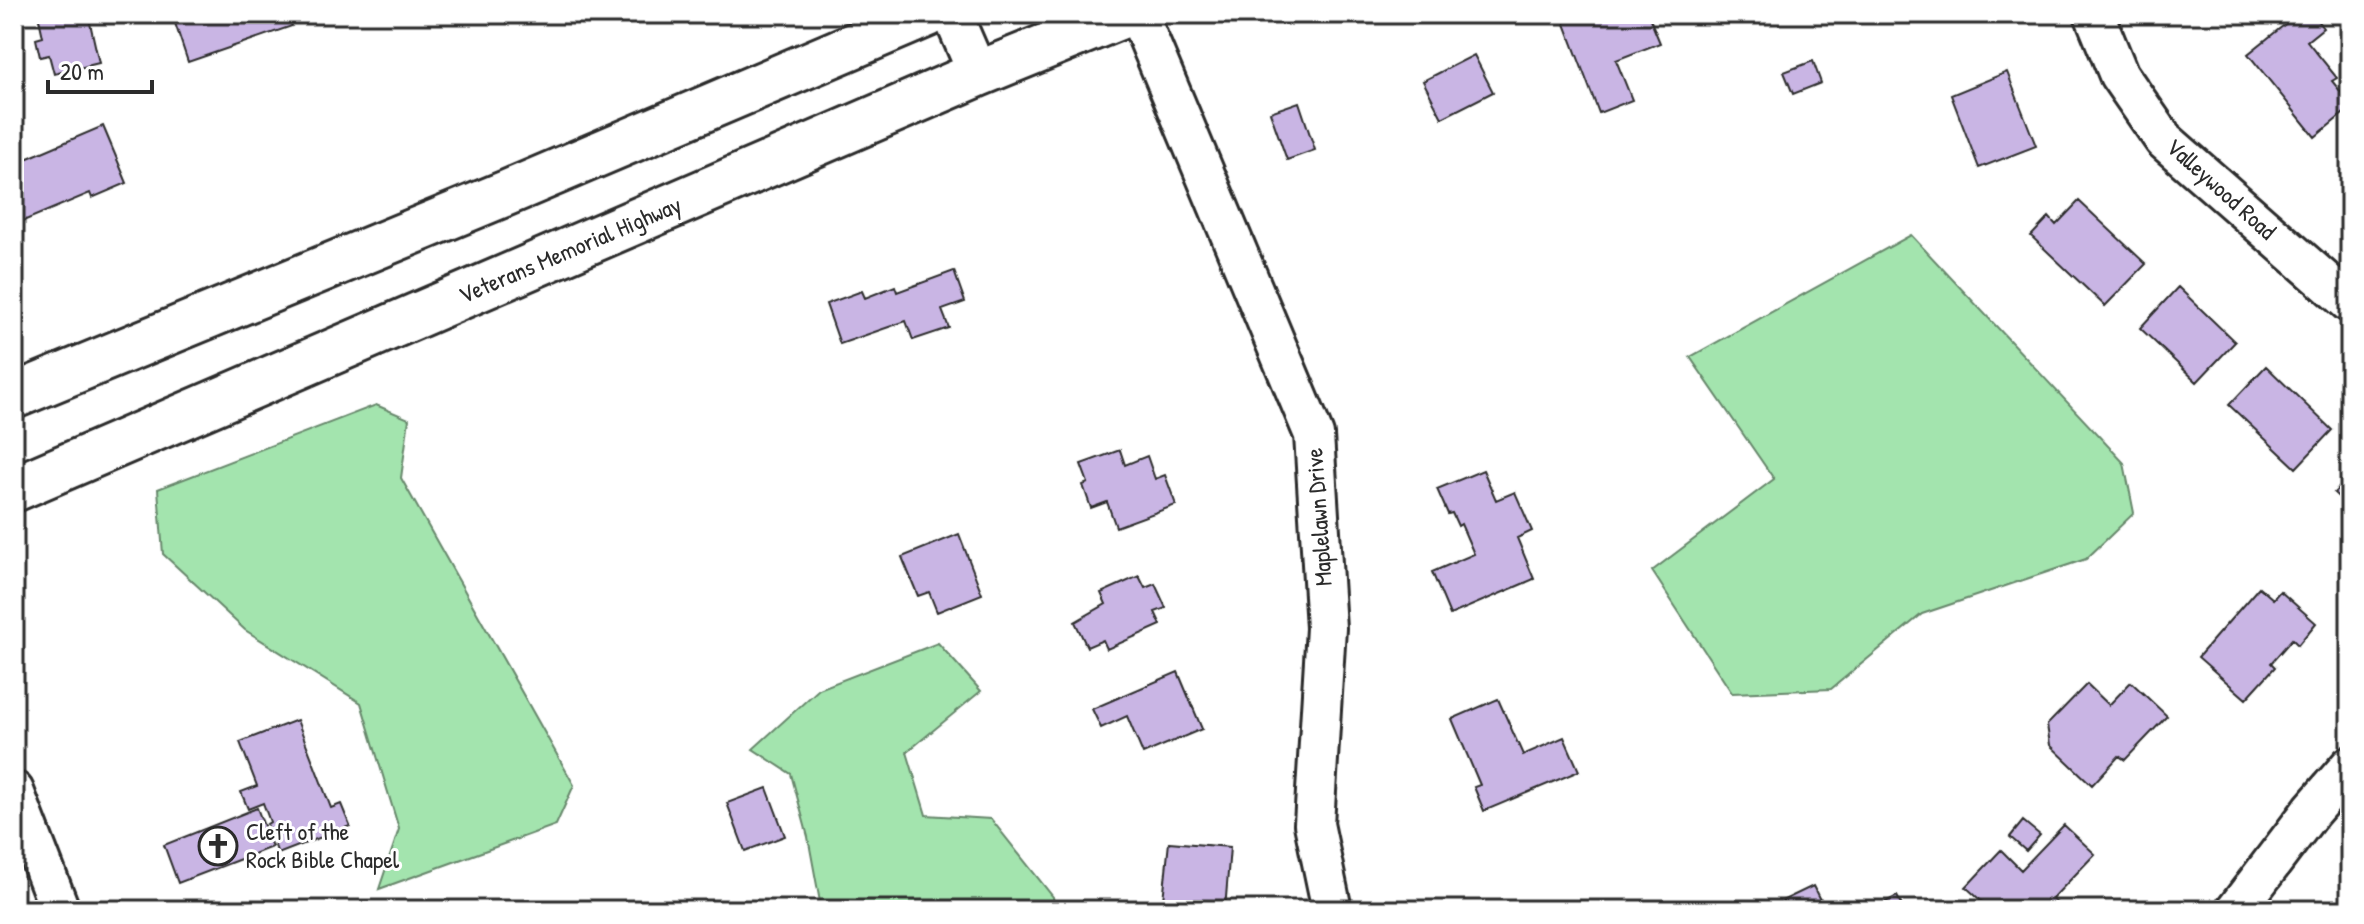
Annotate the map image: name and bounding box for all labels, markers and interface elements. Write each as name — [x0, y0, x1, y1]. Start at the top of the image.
scale bar — [48, 44, 152, 94]
text: 20 m — [60, 55, 104, 87]
street label: Valleywood Road — [2160, 130, 2284, 246]
street label: Veterans Memorial Highway — [453, 188, 686, 310]
street label: Maplelawn Drive — [1297, 447, 1339, 587]
place label: Cleft of the Rock Bible Chapel — [246, 815, 400, 875]
church icon: Cleft of the Rock Bible Chapel — [197, 825, 239, 867]

